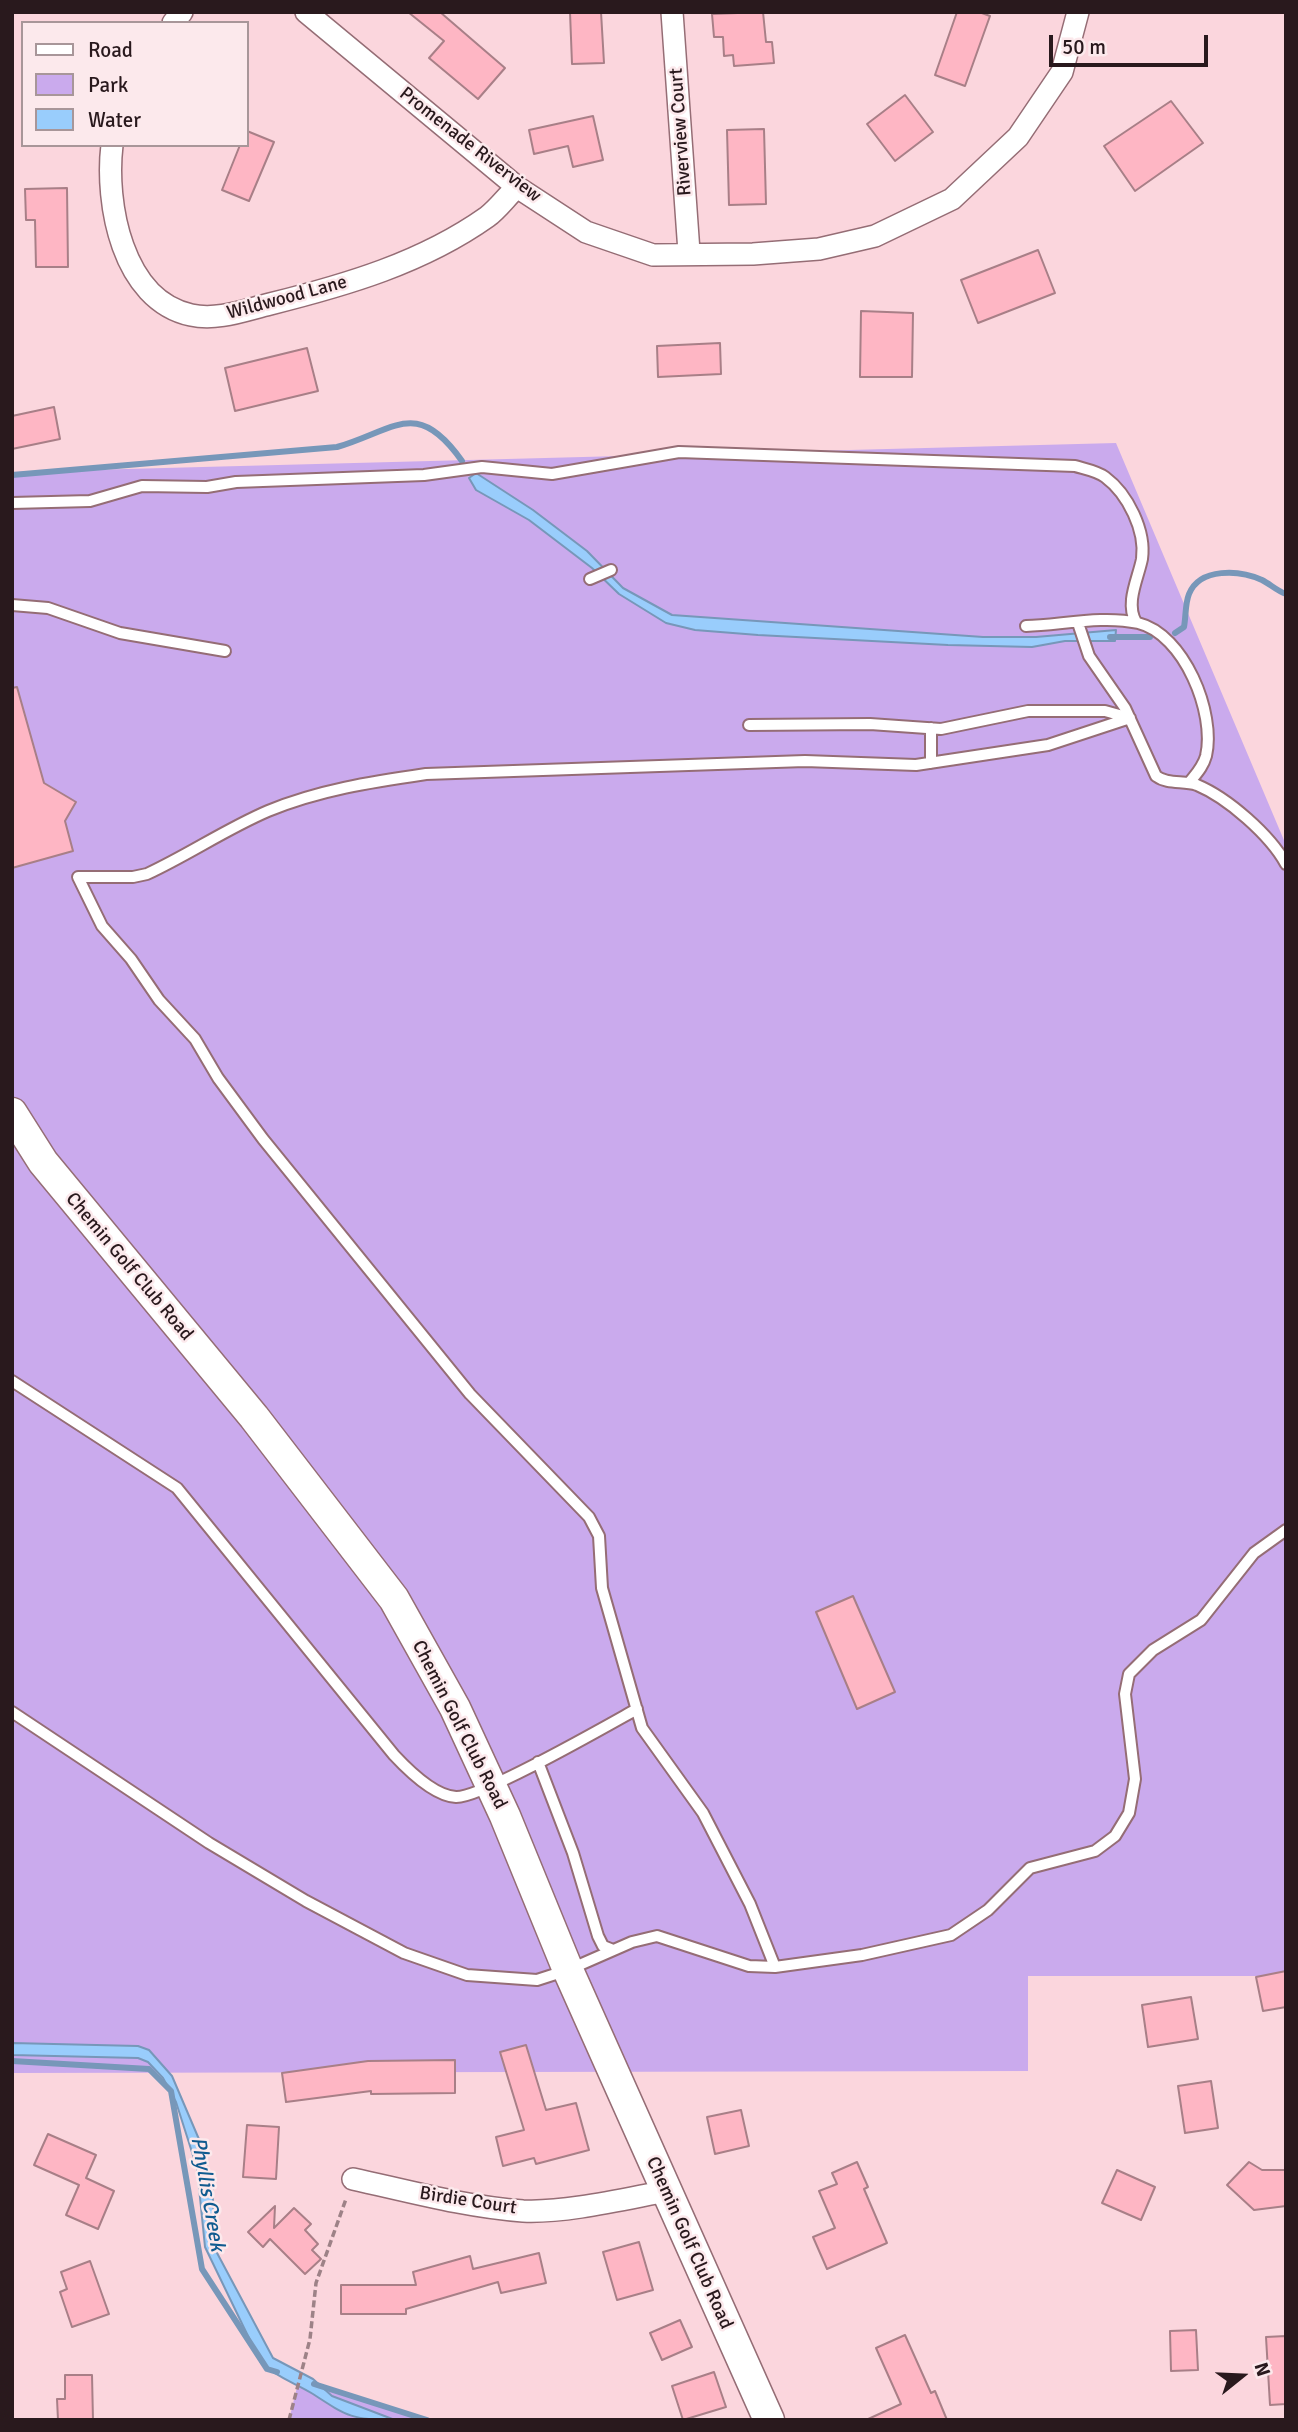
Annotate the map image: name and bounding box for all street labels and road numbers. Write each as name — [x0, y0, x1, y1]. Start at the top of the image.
street label: Riverview Court — [665, 67, 697, 197]
street label: Promenade Riverview — [395, 83, 545, 207]
street label: Wildwood Lane — [224, 271, 350, 325]
street label: Chemin Golf Club Road — [60, 1188, 198, 1346]
street label: Chemin Golf Club Road — [407, 1637, 511, 1813]
street label: Chemin Golf Club Road — [641, 2153, 737, 2333]
street label: Birdie Court — [418, 2182, 518, 2220]

